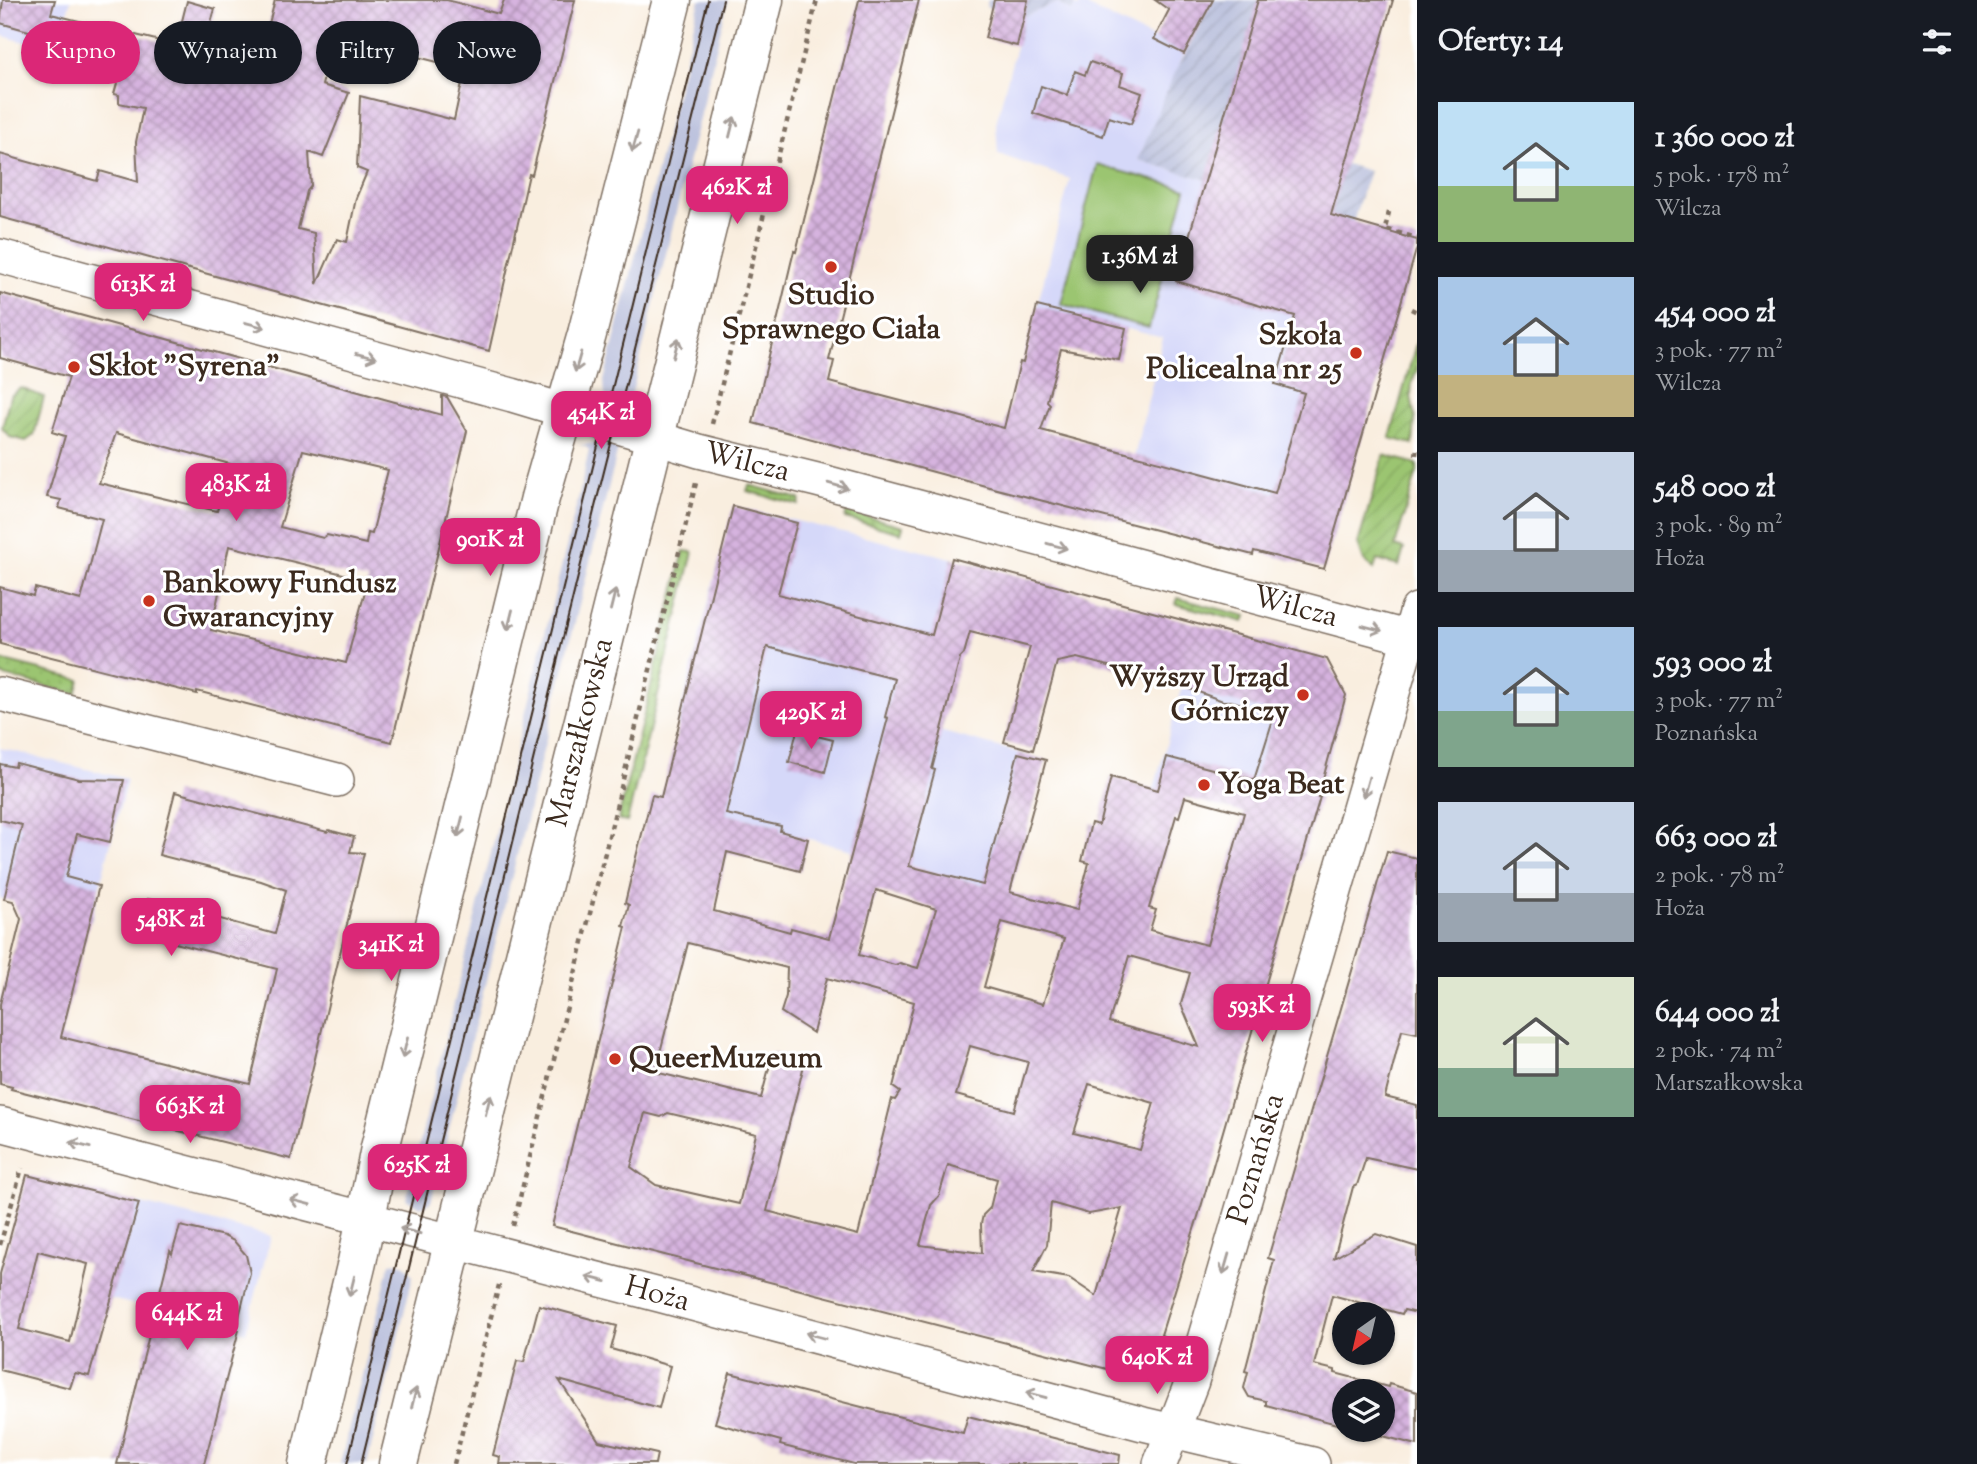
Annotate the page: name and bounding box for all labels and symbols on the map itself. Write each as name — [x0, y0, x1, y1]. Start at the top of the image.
one-way arrow — [726, 116, 739, 139]
one-way arrow — [627, 131, 640, 153]
pin: 462K zł — [672, 166, 802, 226]
pin: 1.36M zł — [1068, 236, 1212, 295]
marker: Studio Sprawnego Ciała — [823, 259, 839, 275]
pin: 613K zł — [78, 264, 208, 323]
place label: Studio Sprawnego Ciała — [722, 275, 940, 352]
place label: Szkoła Policealna nr 25 — [1146, 315, 1343, 392]
one-way arrow — [243, 319, 266, 332]
one-way arrow — [670, 337, 683, 359]
marker: Szkoła Policealna nr 25 — [1348, 345, 1364, 361]
place label: Skłot "Syrena" — [88, 346, 280, 389]
one-way arrow — [355, 350, 377, 363]
one-way arrow — [571, 351, 584, 373]
marker: Skłot "Syrena" — [66, 359, 82, 375]
pin: 454K zł — [536, 392, 666, 451]
street label: Wilcza — [700, 432, 794, 494]
pin: 483K zł — [171, 463, 301, 523]
one-way arrow — [826, 480, 848, 493]
pin: 901K zł — [425, 518, 555, 578]
one-way arrow — [1046, 540, 1068, 553]
place label: Bankowy Fundusz Gwarancyjny — [163, 563, 397, 640]
street label: Wilcza — [1248, 576, 1343, 639]
one-way arrow — [607, 589, 620, 612]
marker: Bankowy Fundusz Gwarancyjny — [141, 593, 157, 609]
one-way arrow — [503, 608, 516, 630]
one-way arrow — [1360, 622, 1383, 635]
street label: Marszałkowska — [537, 633, 625, 832]
place label: Wyższy Urząd Górniczy — [1109, 657, 1289, 734]
marker: Wyższy Urząd Górniczy — [1295, 687, 1311, 703]
pin: 429K zł — [746, 692, 876, 751]
place label: Yoga Beat — [1218, 764, 1345, 807]
one-way arrow — [1358, 776, 1371, 798]
marker: Yoga Beat — [1196, 777, 1212, 793]
one-way arrow — [453, 815, 466, 838]
pin: 548K zł — [106, 898, 236, 958]
pin: 341K zł — [326, 923, 456, 983]
pin: 593K zł — [1197, 984, 1327, 1044]
one-way arrow — [398, 1036, 411, 1059]
place label: QueerMuzeum — [629, 1038, 822, 1081]
marker: QueerMuzeum — [607, 1051, 623, 1067]
pin: 663K zł — [125, 1086, 255, 1145]
street label: Poznańska — [1217, 1088, 1296, 1230]
one-way arrow — [482, 1094, 495, 1117]
one-way arrow — [69, 1138, 92, 1151]
pin: 625K zł — [352, 1144, 482, 1204]
one-way arrow — [289, 1195, 312, 1208]
one-way arrow — [399, 1223, 421, 1236]
one-way arrow — [1219, 1253, 1232, 1275]
street label: Hoża — [620, 1265, 695, 1324]
one-way arrow — [585, 1272, 608, 1285]
one-way arrow — [344, 1274, 358, 1297]
pin: 644K zł — [122, 1292, 252, 1352]
north arrow — [1332, 1302, 1395, 1365]
one-way arrow — [805, 1329, 827, 1342]
pin: 640K zł — [1092, 1336, 1222, 1396]
one-way arrow — [408, 1387, 421, 1410]
one-way arrow — [1025, 1388, 1048, 1401]

